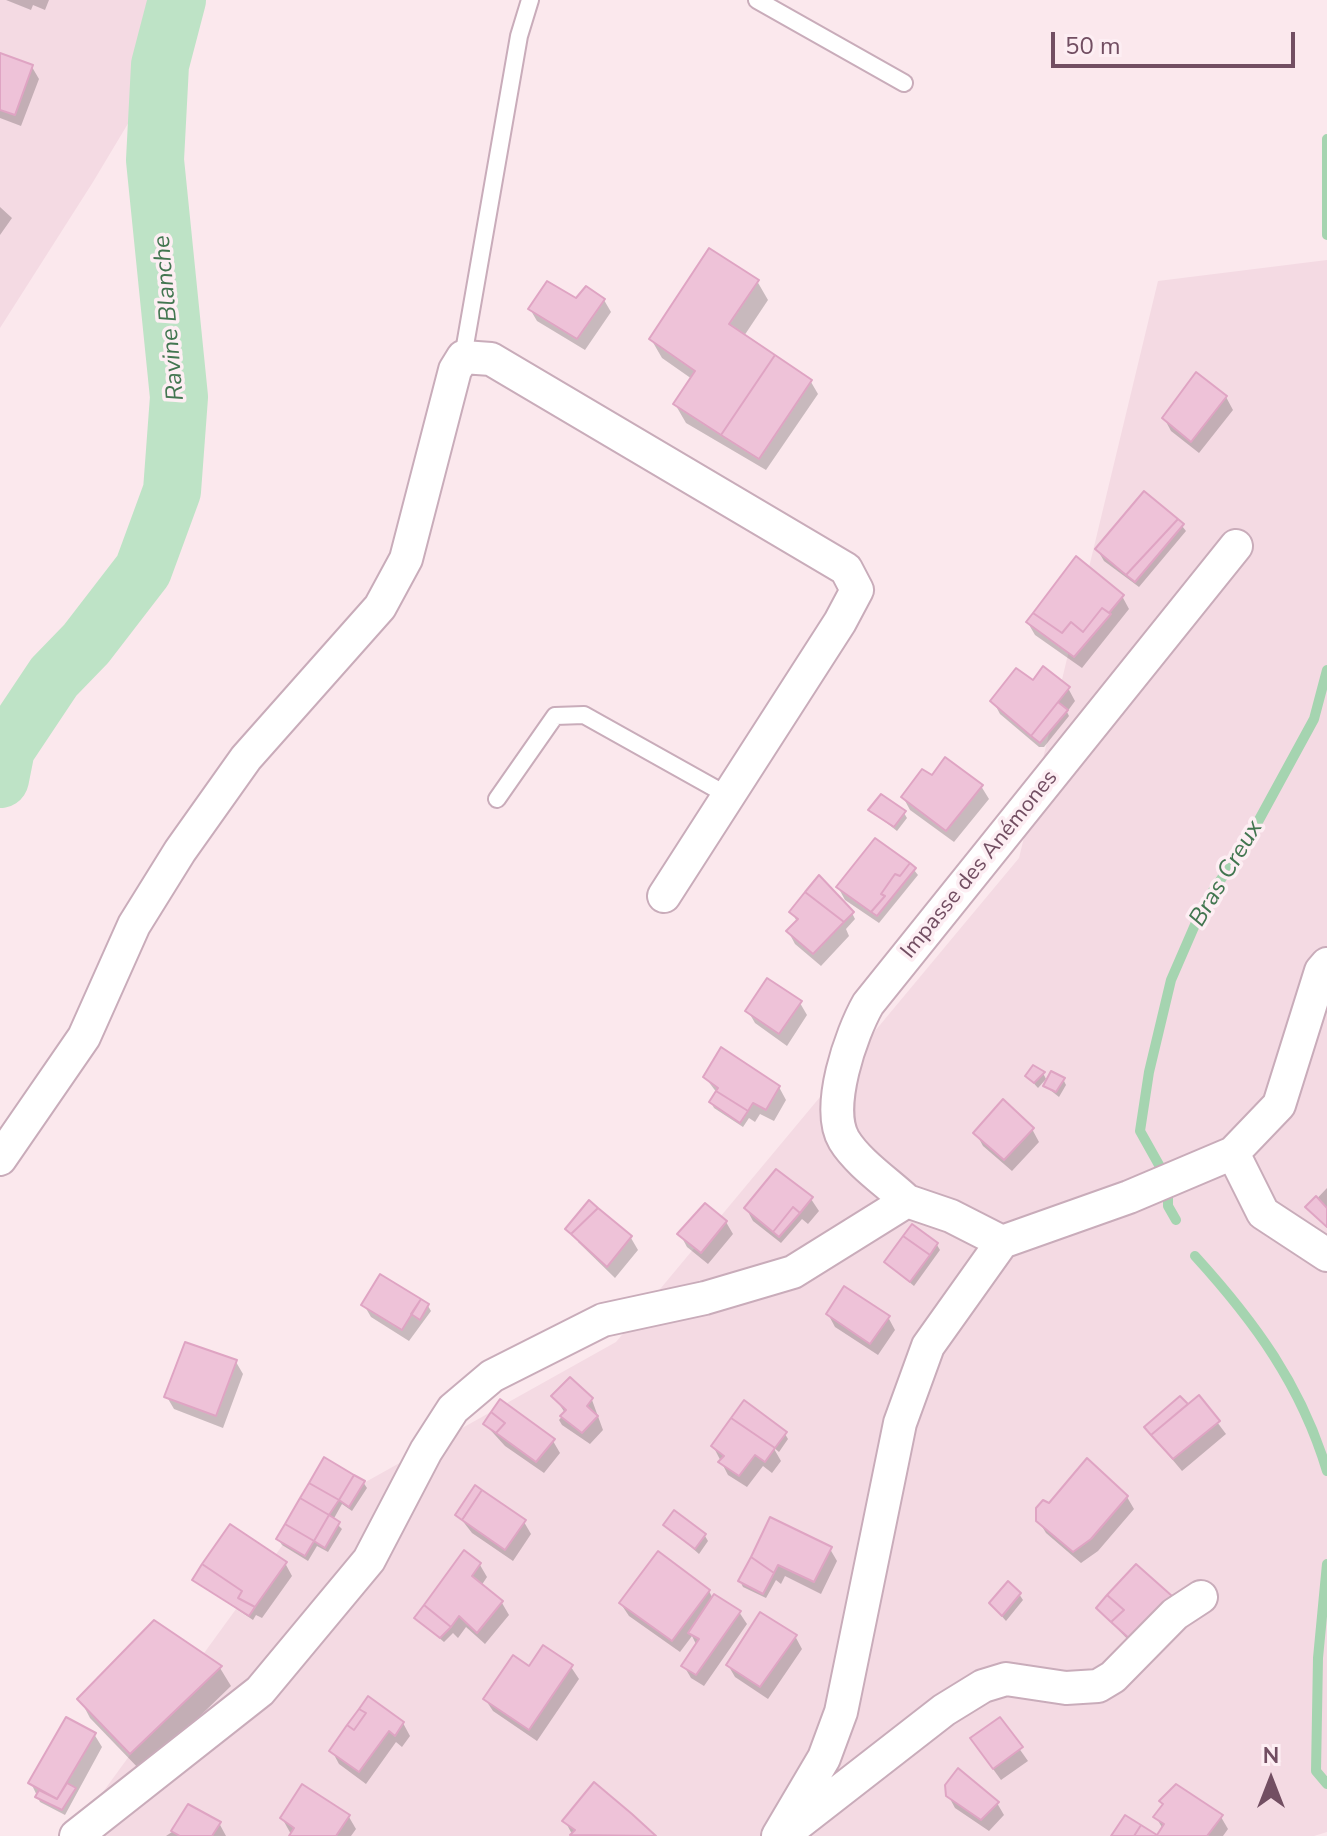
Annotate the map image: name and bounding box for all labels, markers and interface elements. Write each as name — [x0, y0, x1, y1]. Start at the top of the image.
scale bar — [1055, 16, 1299, 66]
text: 50 m — [1065, 30, 1121, 62]
water label: Ravine Blanche — [148, 234, 192, 402]
street label: Impasse des Anémones — [896, 766, 1064, 964]
water label: Bras Creux — [1184, 816, 1270, 932]
north arrow — [1231, 1740, 1311, 1820]
text: N — [1263, 1741, 1279, 1771]

